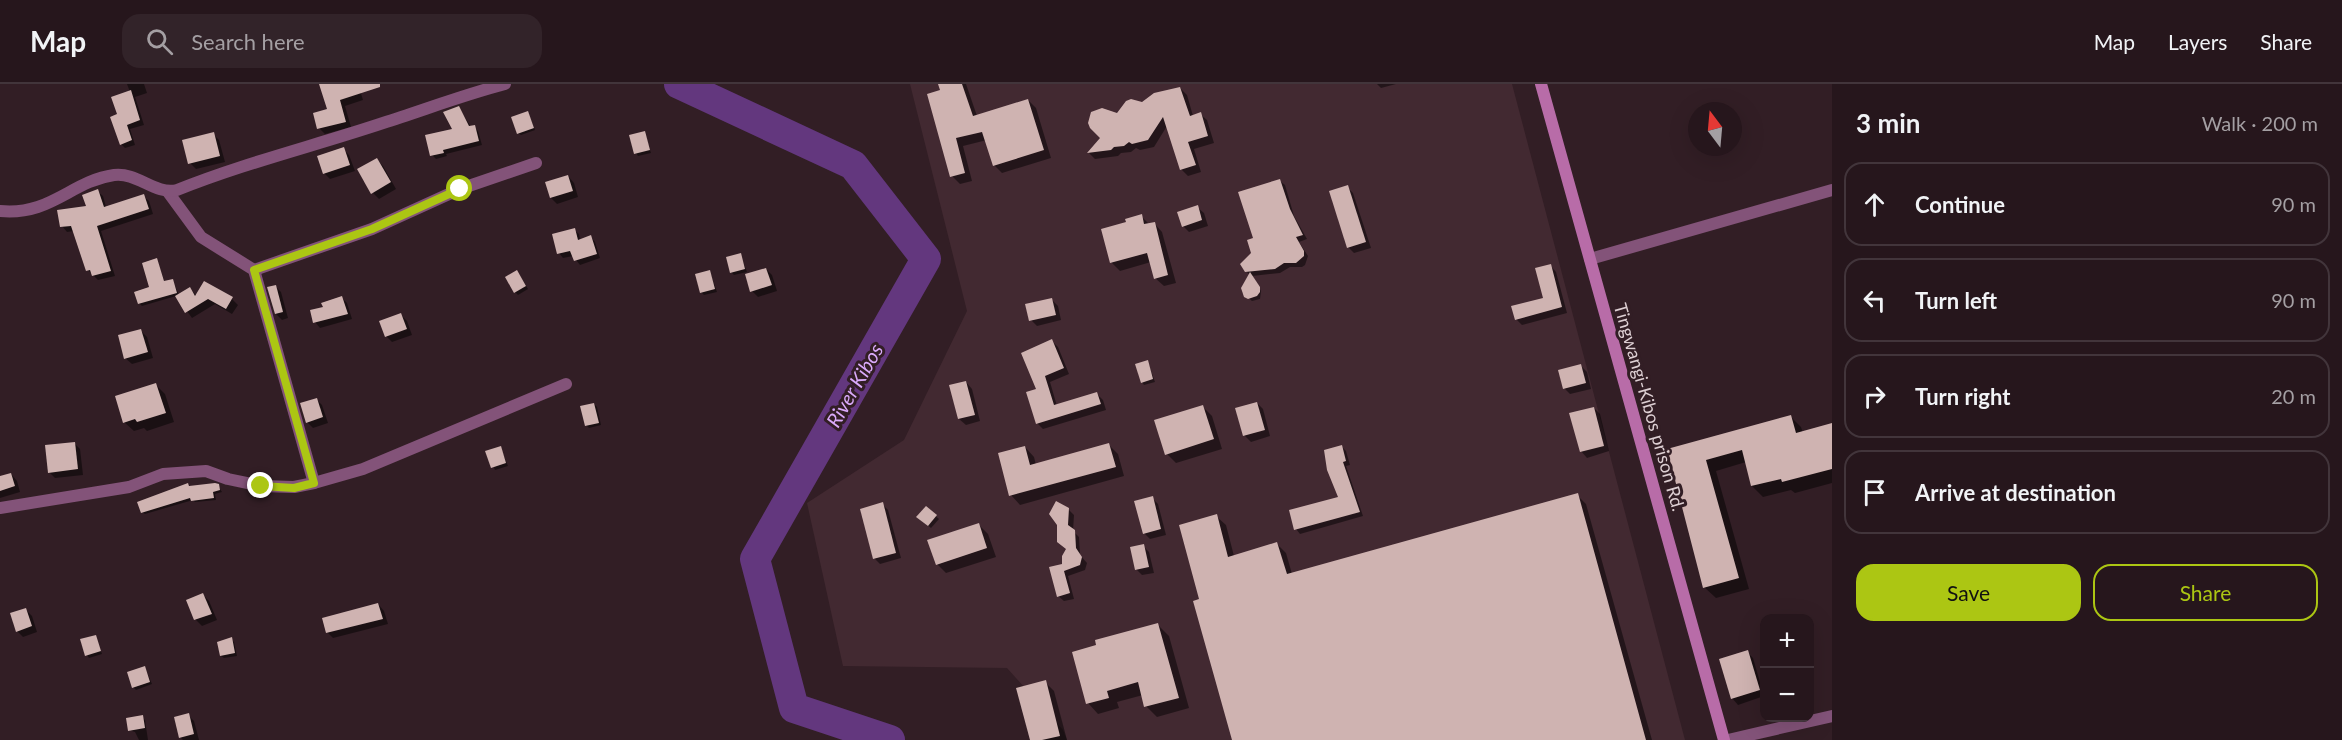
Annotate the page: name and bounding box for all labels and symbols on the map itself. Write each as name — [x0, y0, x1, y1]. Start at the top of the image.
north arrow — [1688, 102, 1742, 156]
route start — [446, 175, 472, 201]
street label: Tingwangi-Kibos prison Rd. — [1610, 300, 1690, 514]
water label: River Kibos — [821, 339, 887, 431]
route end — [247, 472, 273, 498]

